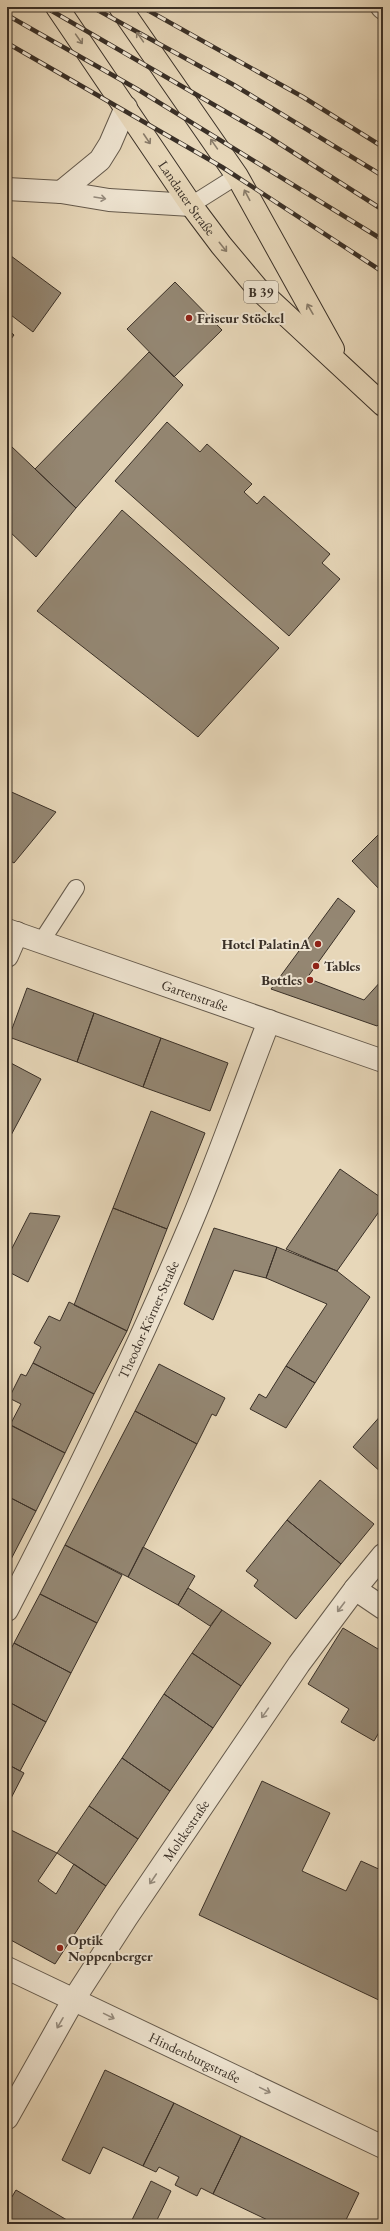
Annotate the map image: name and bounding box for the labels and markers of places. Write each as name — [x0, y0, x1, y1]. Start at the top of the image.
place label: Friseur Stöckel — [197, 309, 284, 327]
marker: Friseur Stöckel — [184, 313, 194, 323]
place label: Hotel PalatinA — [222, 935, 311, 953]
marker: Hotel PalatinA — [313, 939, 323, 949]
place label: Tables — [324, 957, 360, 975]
marker: Tables — [311, 961, 321, 971]
place label: Bottles — [261, 971, 302, 989]
marker: Bottles — [305, 975, 315, 985]
place label: Optik Noppenberger — [68, 1931, 153, 1965]
marker: Optik Noppenberger — [55, 1943, 65, 1953]

